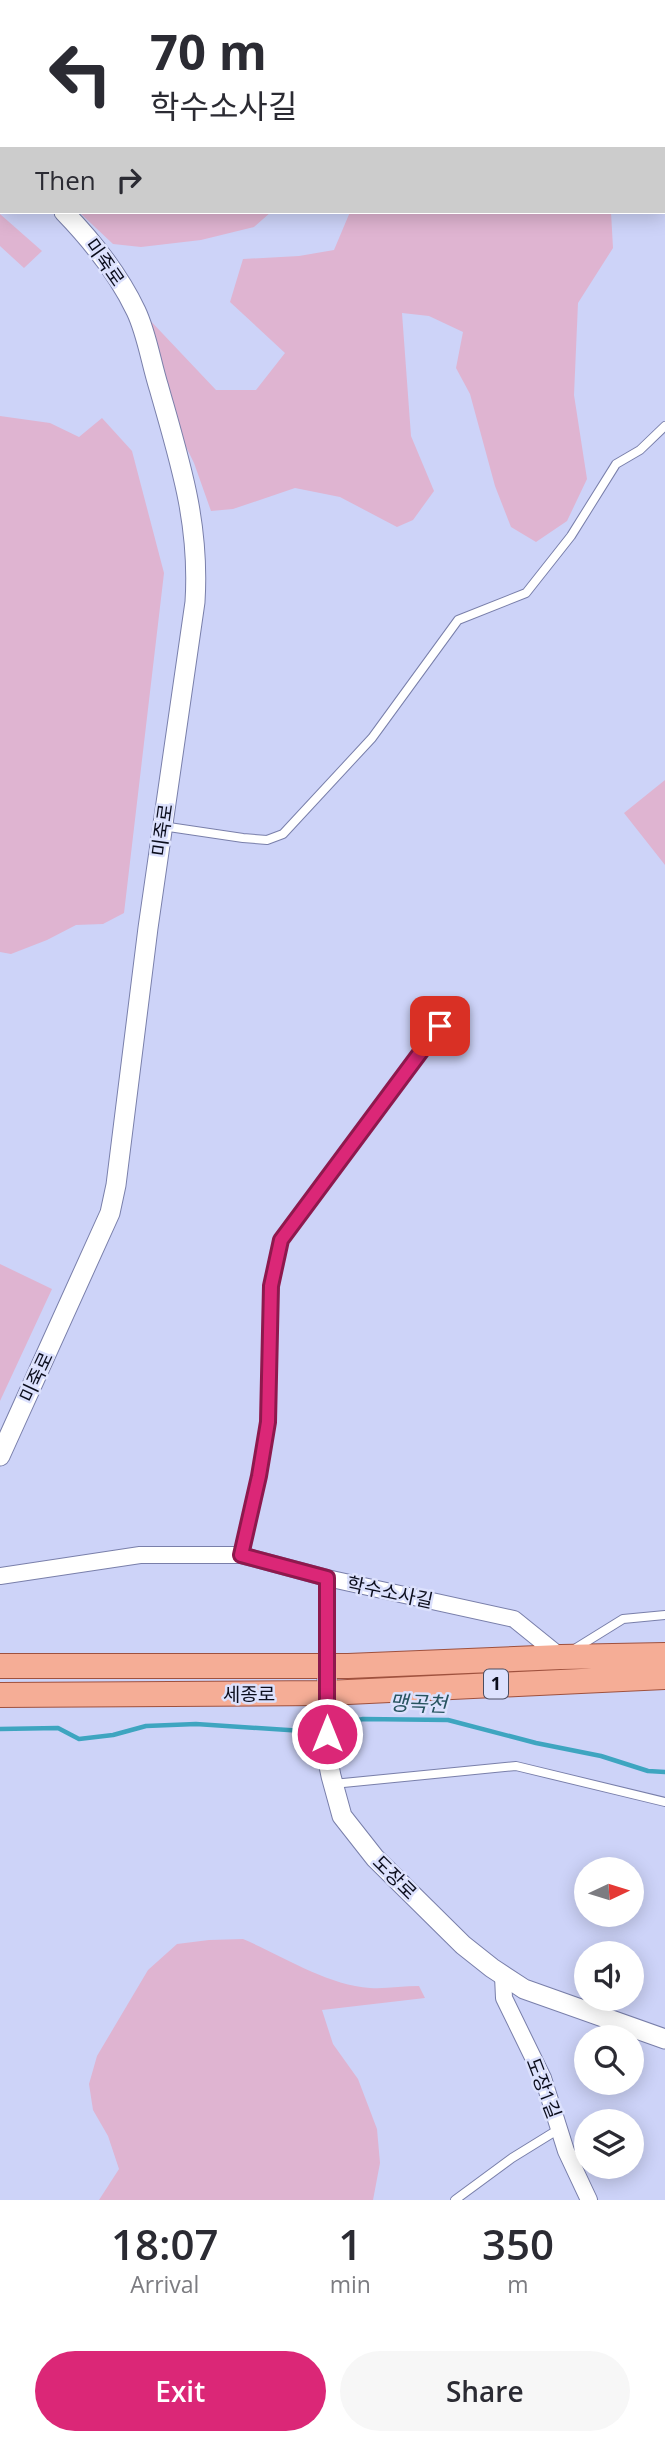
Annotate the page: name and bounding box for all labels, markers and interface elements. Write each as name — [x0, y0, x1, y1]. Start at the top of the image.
text: 70 m — [150, 18, 267, 84]
icon: left — [35, 28, 126, 119]
text: 학수소사길 — [150, 84, 297, 127]
icon: right — [110, 161, 148, 199]
text: Then — [35, 162, 96, 198]
street label: 미죽로 — [79, 233, 131, 291]
street label: 미죽로 — [145, 802, 179, 858]
pin — [410, 996, 470, 1056]
icon: arrive — [421, 1007, 459, 1045]
street label: 미죽로 — [13, 1348, 59, 1406]
street label: 학수소사길 — [345, 1570, 435, 1614]
road number: 1 — [484, 1670, 508, 1699]
street label: 세종로 — [223, 1681, 275, 1707]
water label: 맹곡천 — [389, 1688, 450, 1718]
position arrow — [290, 1697, 364, 1771]
street label: 도장로 — [367, 1849, 423, 1905]
north arrow — [574, 1857, 644, 1927]
map controls — [574, 1857, 644, 2179]
button: sound — [574, 1941, 644, 2011]
button: search — [574, 2025, 644, 2095]
street label: 도장1길 — [521, 2054, 567, 2122]
button: layers — [574, 2109, 644, 2179]
text: 18:07 — [111, 2215, 219, 2272]
text: 1 — [338, 2215, 362, 2272]
text: 350 — [482, 2215, 554, 2272]
text: Arrival — [130, 2268, 199, 2300]
text: min — [330, 2268, 371, 2300]
text: m — [507, 2268, 529, 2300]
button: Exit — [35, 2351, 326, 2431]
button: Share — [340, 2351, 630, 2431]

